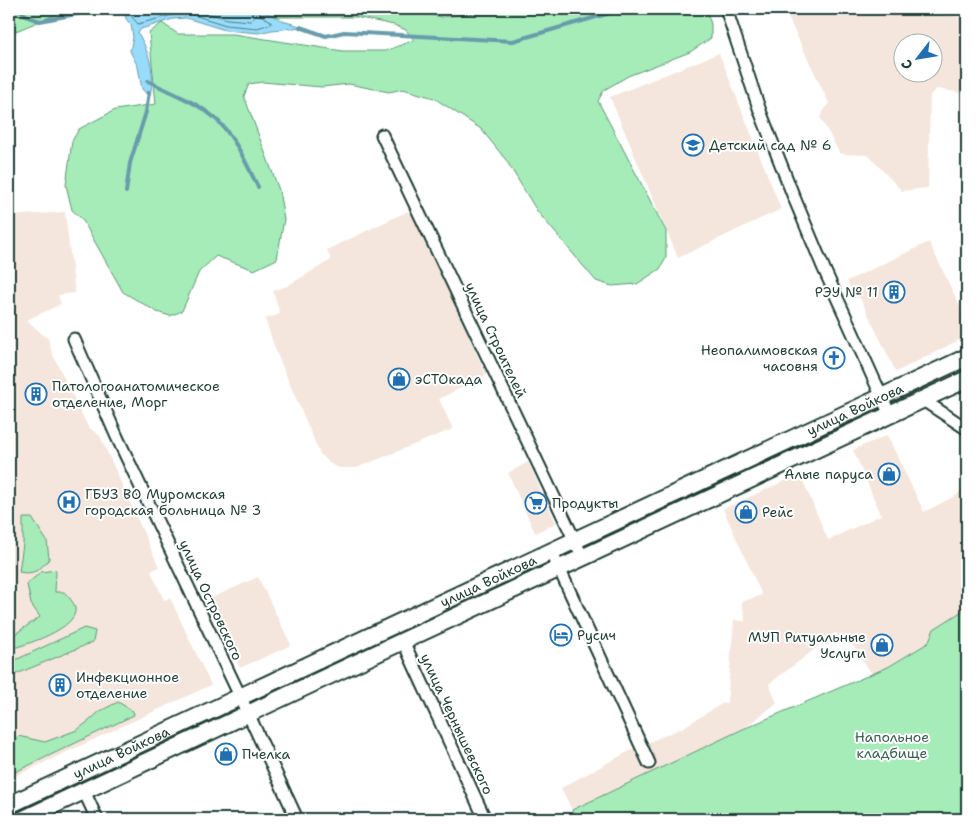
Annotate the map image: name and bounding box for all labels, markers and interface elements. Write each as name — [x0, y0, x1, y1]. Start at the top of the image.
north arrow — [894, 32, 944, 82]
text: С — [897, 56, 917, 73]
school or university icon: Детский сад № 6 — [681, 133, 705, 157]
place label: Детский сад № 6 — [709, 136, 832, 154]
street label: улица Строителей — [461, 279, 531, 401]
building icon: РЭУ № 11 — [882, 280, 906, 304]
place label: РЭУ № 11 — [815, 283, 878, 301]
place label: Неопалимовская часовня — [701, 341, 818, 375]
church icon: Неопалимовская часовня — [822, 346, 846, 370]
shop icon: эСТОкада — [387, 367, 411, 391]
place label: эСТОкада — [415, 370, 482, 388]
place label: Патологоанатомическое отделение, Морг — [52, 377, 220, 411]
street label: улица Войкова — [804, 379, 906, 440]
building icon: Патологоанатомическое отделение, Морг — [24, 382, 48, 406]
shop icon: Алые паруса — [877, 462, 901, 486]
place label: Алые паруса — [784, 465, 873, 483]
place label: ГБУЗ ВО Муромская городская больница № 3 — [85, 485, 261, 519]
hospital icon: ГБУЗ ВО Муромская городская больница № 3 — [57, 490, 81, 514]
supermarket icon: Продукты — [524, 491, 548, 515]
place label: Продукты — [552, 494, 619, 512]
shop icon: Рейс — [734, 500, 758, 524]
place label: Рейс — [762, 503, 793, 521]
street label: улица Островского — [175, 537, 247, 663]
street label: улица Войкова — [437, 551, 540, 611]
hotel icon: Русич — [549, 623, 573, 647]
place label: Русич — [577, 626, 616, 644]
place label: МУП Ритуальные Услуги — [748, 628, 866, 662]
shop icon: МУП Ритуальные Услуги — [870, 633, 894, 657]
street label: улица Чернышевского — [416, 651, 498, 797]
place label: Инфекционное отделение — [76, 668, 179, 702]
building icon: Инфекционное отделение — [48, 673, 72, 697]
street label: улица Войкова — [70, 722, 173, 783]
park label: Напольное кладбище — [855, 728, 929, 762]
shop icon: Пчелка — [214, 742, 238, 766]
place label: Пчелка — [242, 745, 291, 763]

